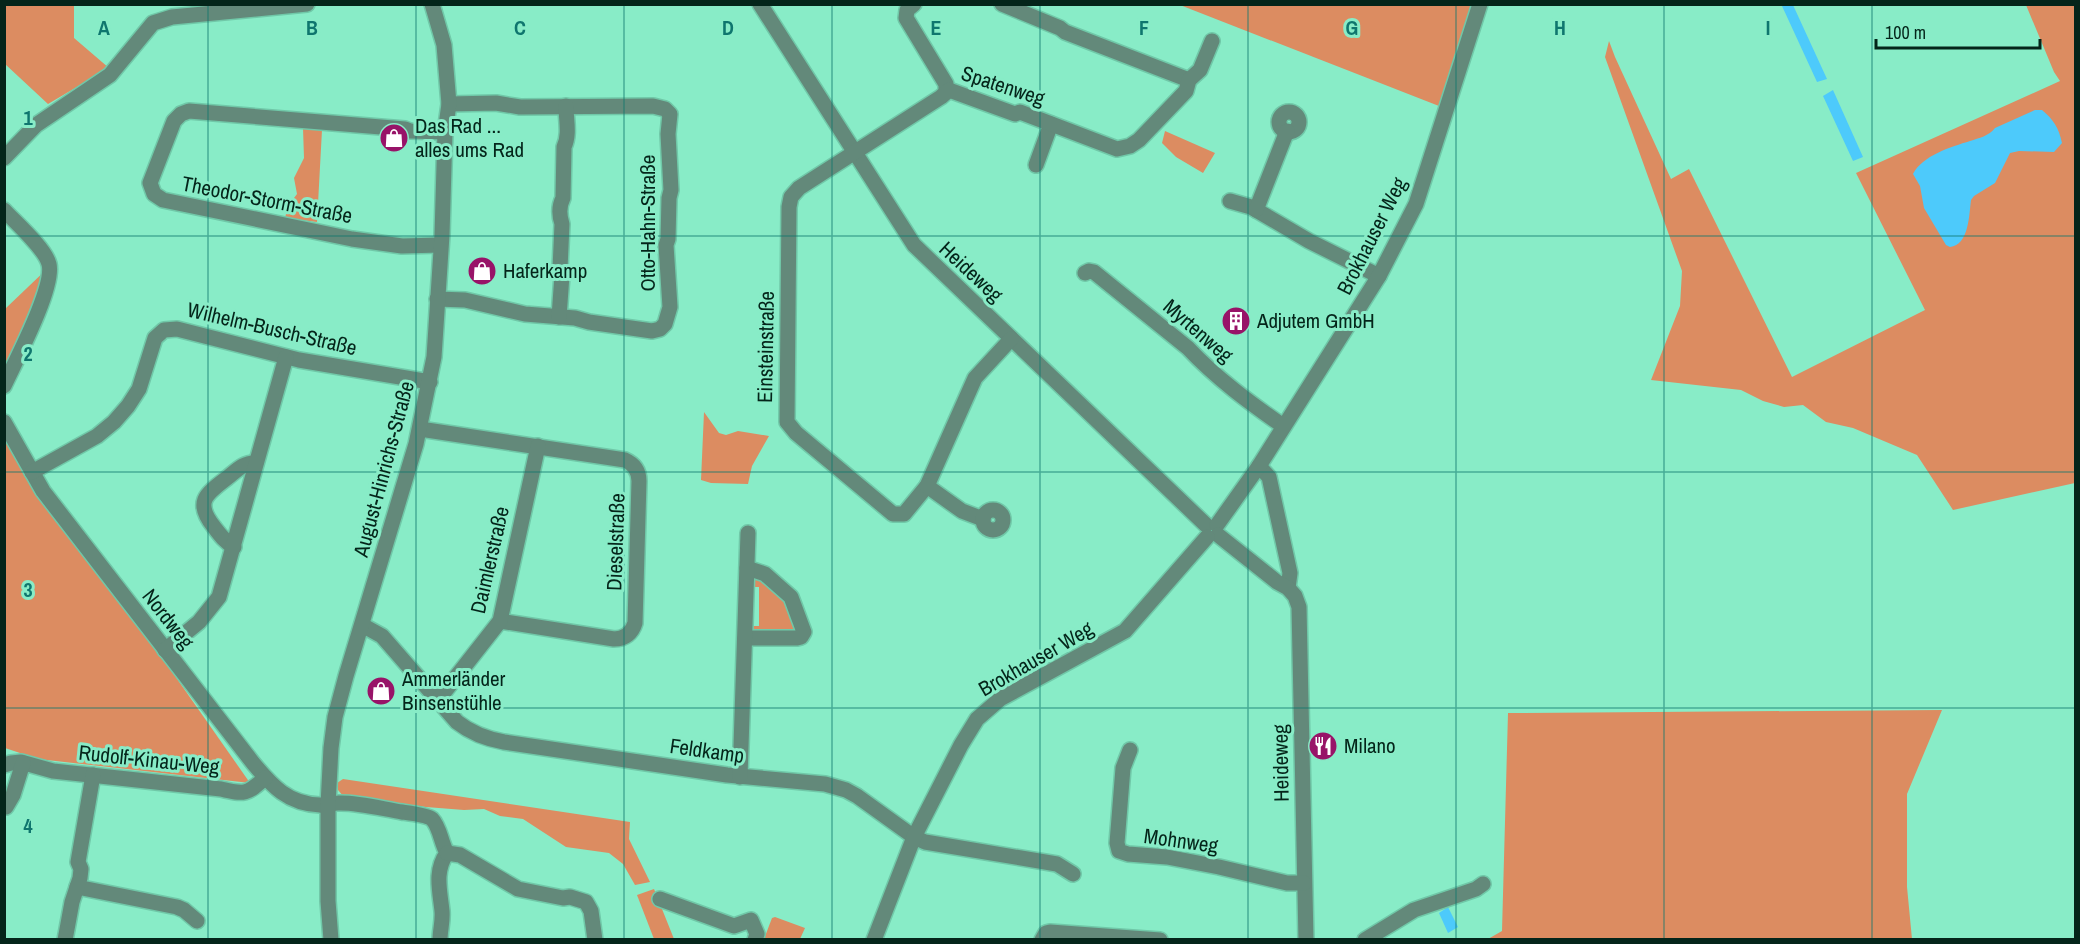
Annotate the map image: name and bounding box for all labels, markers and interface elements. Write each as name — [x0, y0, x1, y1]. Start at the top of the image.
scale bar — [1876, 12, 2040, 50]
text: A — [98, 14, 110, 41]
text: B — [306, 14, 318, 41]
text: C — [514, 14, 526, 41]
text: D — [722, 14, 734, 41]
text: E — [931, 14, 942, 41]
text: F — [1139, 14, 1149, 41]
text: G — [1346, 14, 1358, 41]
text: H — [1554, 14, 1566, 41]
text: I — [1766, 14, 1770, 41]
text: 100 m — [1885, 20, 1926, 45]
street label: Spatenweg — [958, 58, 1049, 113]
text: 1 — [23, 104, 33, 131]
place label: Das Rad ... alles ums Rad — [415, 111, 524, 164]
shop icon: Das Rad ... alles ums Rad — [378, 122, 410, 154]
street label: Otto-Hahn-Straße — [633, 155, 662, 291]
street label: Theodor-Storm-Straße — [179, 169, 355, 230]
street label: Brokhauser Weg — [1330, 172, 1414, 299]
street label: Heideweg — [933, 235, 1010, 309]
shop icon: Haferkamp — [466, 255, 498, 287]
place label: Haferkamp — [503, 256, 587, 285]
street label: Einsteinstraße — [750, 291, 781, 403]
street label: Myrtenweg — [1157, 292, 1240, 369]
street label: Wilhelm-Busch-Straße — [184, 295, 360, 362]
building icon: Adjutem GmbH — [1220, 305, 1252, 337]
place label: Adjutem GmbH — [1256, 306, 1375, 335]
text: 2 — [23, 340, 33, 367]
street label: August-Hinrichs-Straße — [346, 378, 421, 561]
street label: Dieselstraße — [599, 493, 632, 591]
street label: Daimlerstraße — [463, 503, 516, 616]
text: 3 — [23, 576, 33, 603]
street label: Nordweg — [136, 583, 201, 655]
street label: Brokhauser Weg — [973, 614, 1099, 703]
place label: Ammerländer Binsenstühle — [401, 664, 506, 717]
shop icon: Ammerländer Binsenstühle — [365, 675, 397, 707]
street label: Heideweg — [1265, 724, 1296, 802]
restaurant icon: Milano — [1307, 730, 1339, 762]
street label: Feldkamp — [668, 731, 746, 770]
place label: Milano — [1344, 731, 1396, 760]
street label: Rudolf-Kinau-Weg — [77, 738, 221, 781]
text: 4 — [23, 812, 33, 839]
street label: Mohnweg — [1142, 821, 1220, 860]

